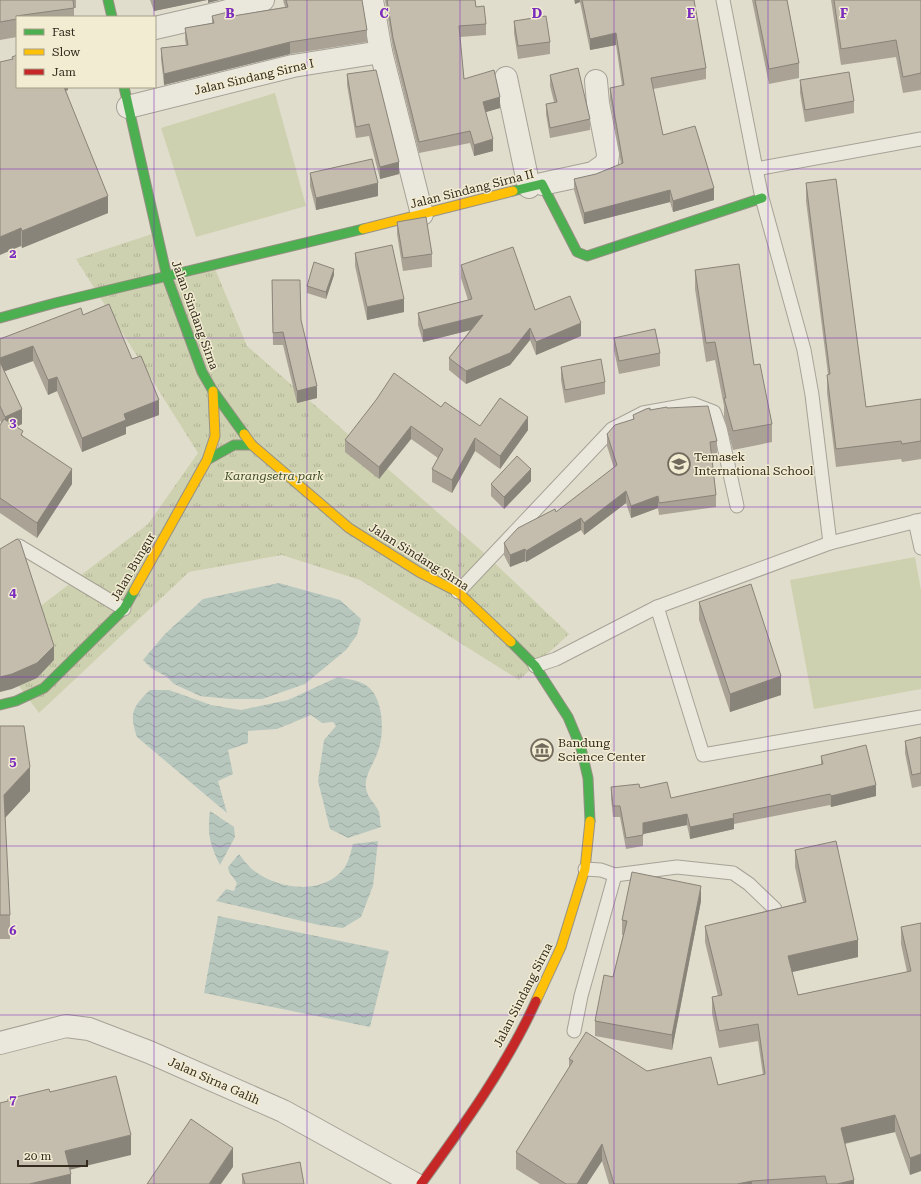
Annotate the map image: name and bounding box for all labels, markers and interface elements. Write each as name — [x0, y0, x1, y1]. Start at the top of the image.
text: B — [225, 6, 235, 21]
text: C — [379, 6, 389, 21]
text: D — [532, 6, 542, 21]
text: E — [687, 6, 695, 21]
text: F — [840, 6, 848, 21]
legend — [16, 16, 156, 88]
text: Fast — [52, 25, 76, 39]
text: Slow — [52, 45, 80, 59]
street label: Jalan Sindang Sirna I — [193, 56, 315, 98]
text: Jam — [52, 65, 76, 79]
street label: Jalan Sindang Sirna II — [409, 167, 535, 211]
text: 2 — [9, 246, 17, 261]
street label: Jalan Sindang Sirna — [169, 258, 221, 372]
text: 3 — [9, 415, 17, 430]
place label: Temasek International School — [694, 450, 814, 478]
school or university icon: Temasek International School — [666, 451, 692, 477]
park label: Karangsetra park — [223, 469, 324, 483]
street label: Jalan Sindang Sirna — [366, 521, 472, 594]
street label: Jalan Bungur — [108, 530, 158, 604]
text: 4 — [9, 585, 17, 600]
place label: Bandung Science Center — [558, 736, 646, 764]
museum icon: Bandung Science Center — [529, 737, 555, 763]
text: 5 — [9, 754, 17, 769]
text: 6 — [9, 923, 17, 938]
street label: Jalan Sindang Sirna — [491, 940, 556, 1050]
street label: Jalan Sirna Galih — [166, 1055, 262, 1108]
text: 7 — [9, 1092, 17, 1107]
scale bar — [18, 1142, 87, 1168]
text: 20 m — [24, 1149, 51, 1163]

